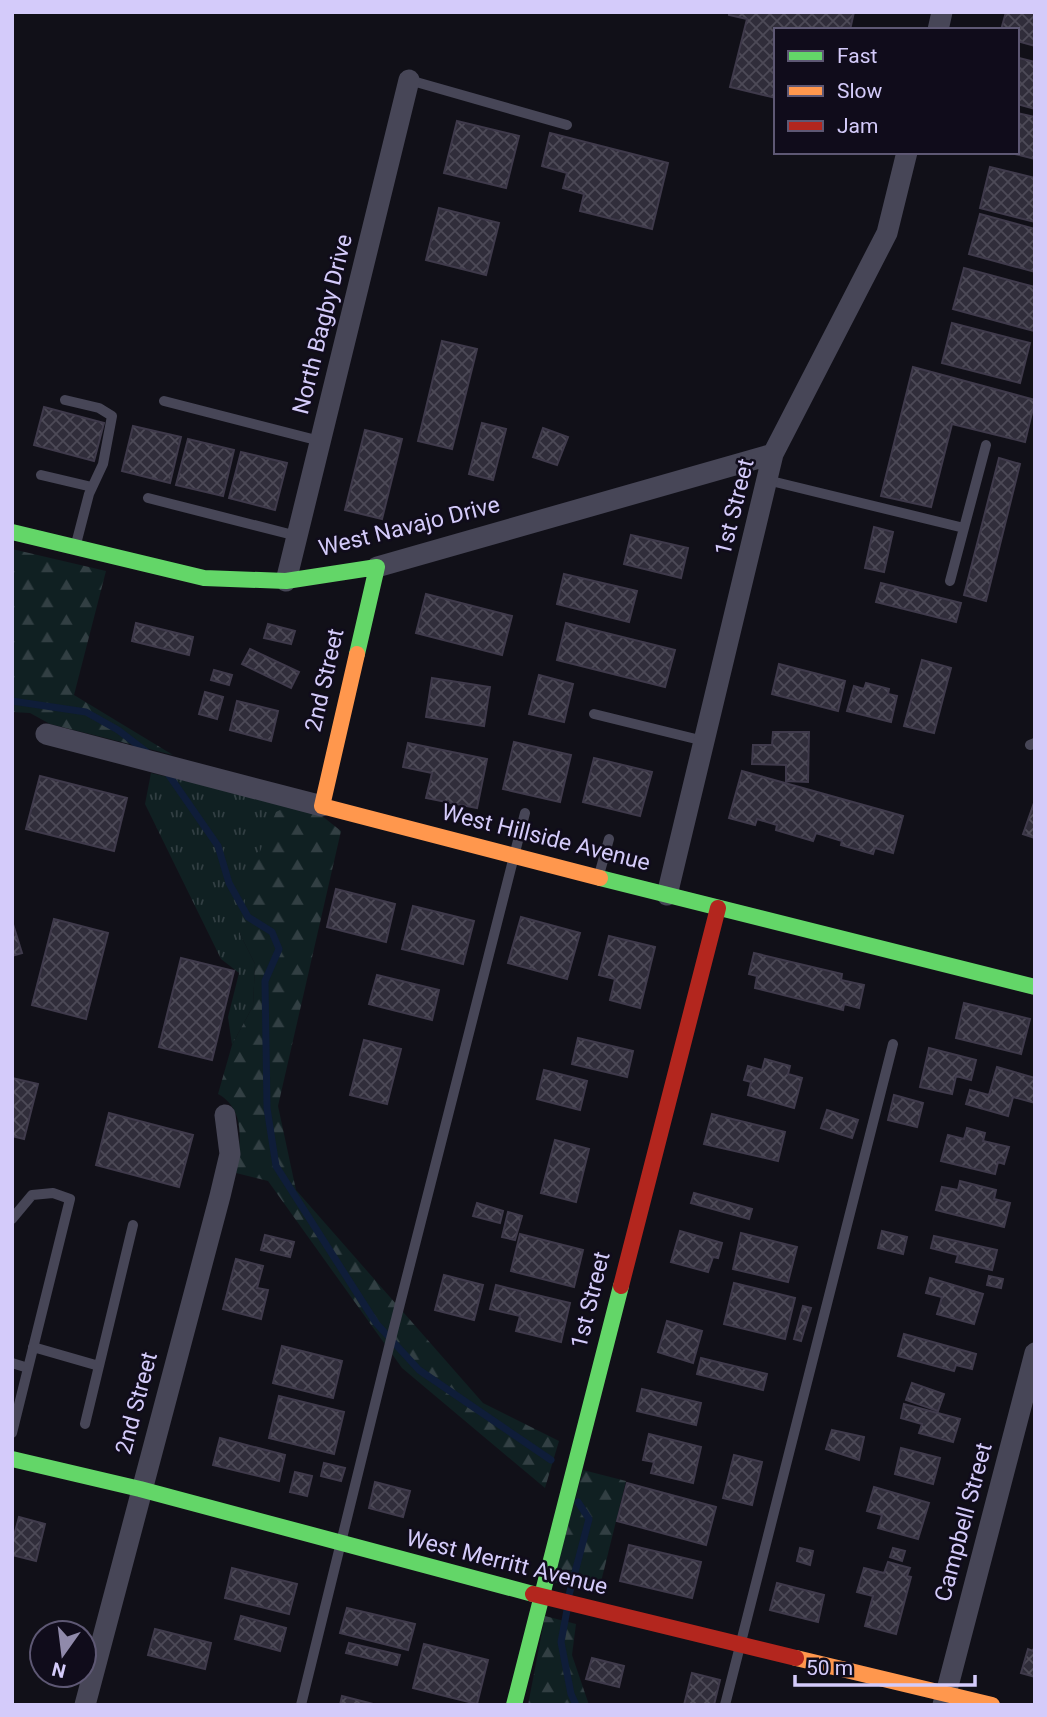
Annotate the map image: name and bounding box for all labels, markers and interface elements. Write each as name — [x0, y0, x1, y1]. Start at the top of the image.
legend — [774, 28, 1019, 154]
text: Fast — [837, 44, 878, 68]
text: Slow — [837, 79, 883, 103]
text: Jam — [837, 114, 878, 138]
street label: North Bagby Drive — [287, 231, 358, 417]
street label: 1st Street — [709, 456, 760, 558]
street label: West Navajo Drive — [316, 491, 502, 562]
street label: 2nd Street — [300, 626, 349, 734]
street label: West Hillside Avenue — [439, 798, 653, 876]
street label: 1st Street — [565, 1249, 616, 1351]
street label: 2nd Street — [110, 1349, 163, 1457]
street label: Campbell Street — [929, 1440, 998, 1604]
street label: West Merritt Avenue — [403, 1524, 610, 1601]
north arrow — [28, 1619, 98, 1689]
scale bar — [795, 1644, 975, 1688]
text: 50 m — [806, 1656, 853, 1680]
text: N — [50, 1657, 68, 1683]

